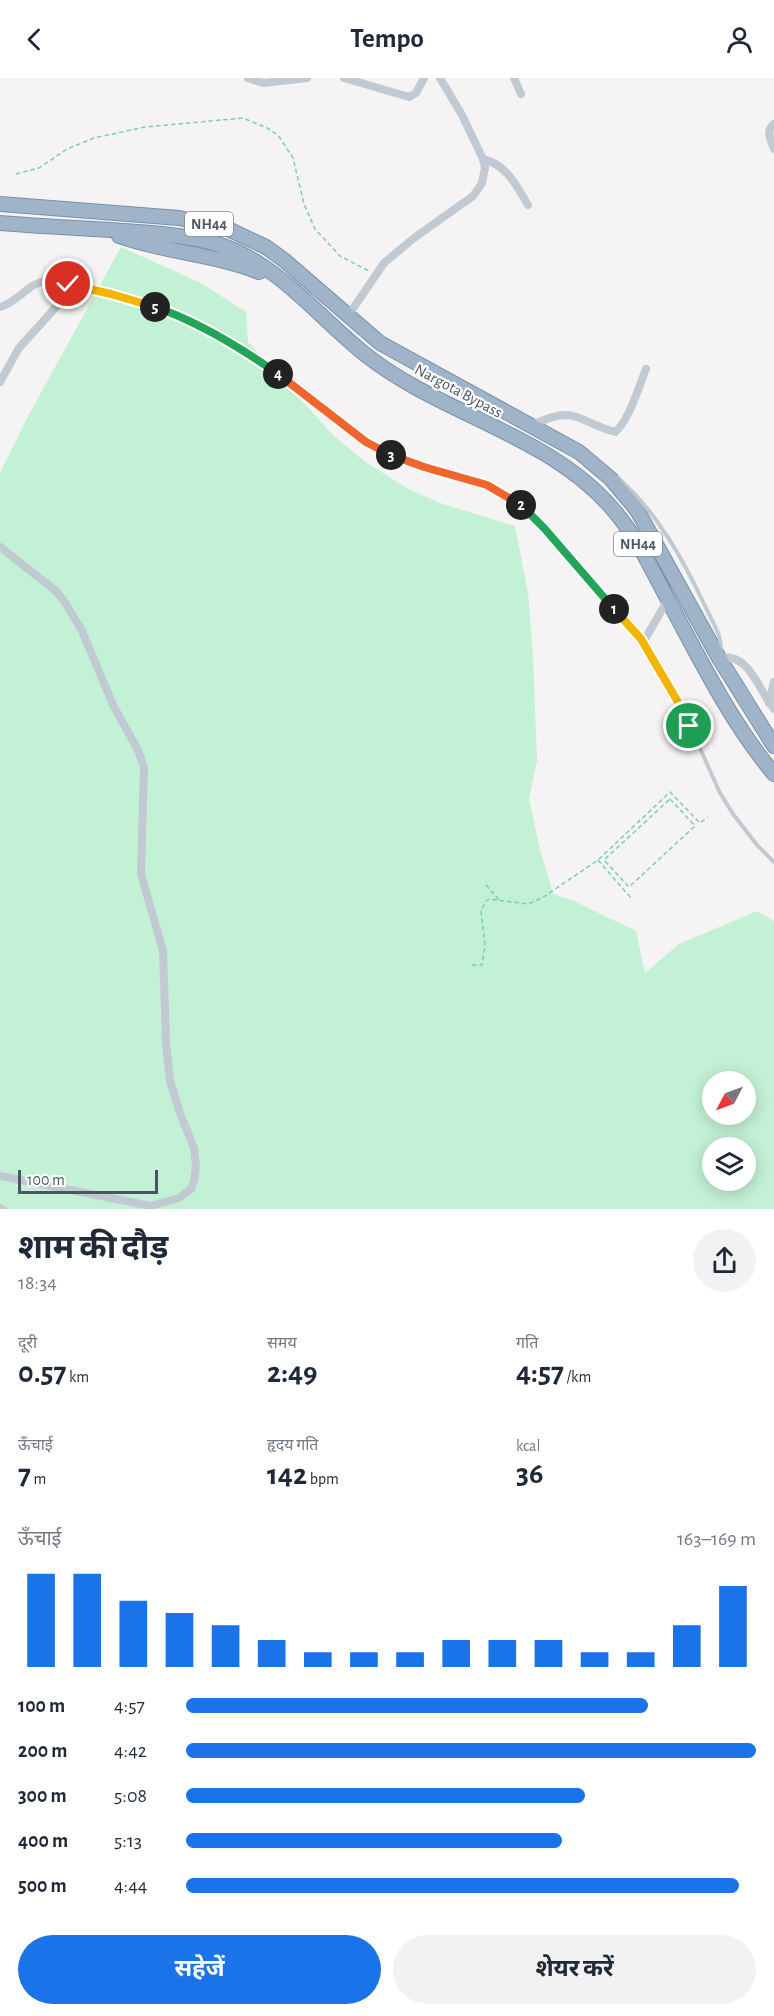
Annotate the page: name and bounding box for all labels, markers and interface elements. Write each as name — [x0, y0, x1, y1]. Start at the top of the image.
icon: back — [18, 23, 51, 56]
icon: person — [723, 23, 756, 56]
text: Tempo — [350, 25, 424, 52]
road number: NH44 — [185, 212, 233, 236]
pin — [42, 258, 93, 309]
icon: check — [51, 267, 84, 300]
pin: 5 — [140, 292, 170, 322]
text: 5 — [152, 299, 158, 315]
pin: 4 — [263, 359, 293, 389]
street label: Nargota Bypass — [412, 361, 505, 422]
text: 4 — [274, 366, 282, 382]
pin: 3 — [376, 440, 406, 470]
text: 3 — [388, 447, 394, 463]
pin: 2 — [506, 490, 536, 520]
text: 2 — [517, 497, 525, 513]
road number: NH44 — [614, 532, 662, 556]
pin: 1 — [599, 594, 629, 624]
text: 1 — [611, 601, 617, 617]
pin — [663, 700, 714, 751]
icon: arrive — [672, 709, 705, 742]
north arrow — [702, 1071, 756, 1125]
map controls — [702, 1071, 756, 1191]
button: layers — [702, 1137, 756, 1191]
scale bar — [18, 1167, 158, 1194]
text: 100 m — [27, 1172, 65, 1188]
button: share — [693, 1229, 756, 1292]
text: शाम की दौड़ — [18, 1232, 168, 1265]
text: 18:34 — [18, 1273, 57, 1293]
text: दूरी — [18, 1335, 37, 1351]
text: समय — [267, 1335, 297, 1351]
text: गति — [516, 1335, 538, 1351]
text: 0.57 — [18, 1358, 66, 1388]
text: 2:49 — [267, 1358, 318, 1388]
text: 4:57 — [516, 1358, 564, 1388]
text: km — [66, 1369, 89, 1385]
text: /km — [564, 1369, 591, 1385]
text: ऊँचाई — [18, 1437, 53, 1453]
text: हृदय गति — [267, 1437, 319, 1453]
text: kcal — [516, 1438, 540, 1454]
text: 36 — [516, 1459, 543, 1489]
text: 7 — [18, 1460, 31, 1490]
text: 142 — [267, 1460, 307, 1490]
text: m — [31, 1471, 46, 1487]
text: bpm — [307, 1471, 339, 1487]
text: ऊँचाई — [18, 1529, 61, 1549]
text: 163–169 m — [677, 1529, 756, 1549]
text: 100 m — [18, 1696, 65, 1716]
text: 4:57 — [114, 1696, 145, 1716]
text: 200 m — [18, 1741, 67, 1761]
text: 4:42 — [114, 1741, 147, 1761]
text: 300 m — [18, 1786, 67, 1806]
text: 5:08 — [114, 1786, 147, 1806]
text: 400 m — [18, 1831, 68, 1851]
text: 5:13 — [114, 1831, 142, 1851]
text: 500 m — [18, 1876, 67, 1896]
text: 4:44 — [114, 1876, 147, 1896]
button: सहेजें — [18, 1935, 381, 2004]
button: शेयर करें — [393, 1935, 756, 2004]

